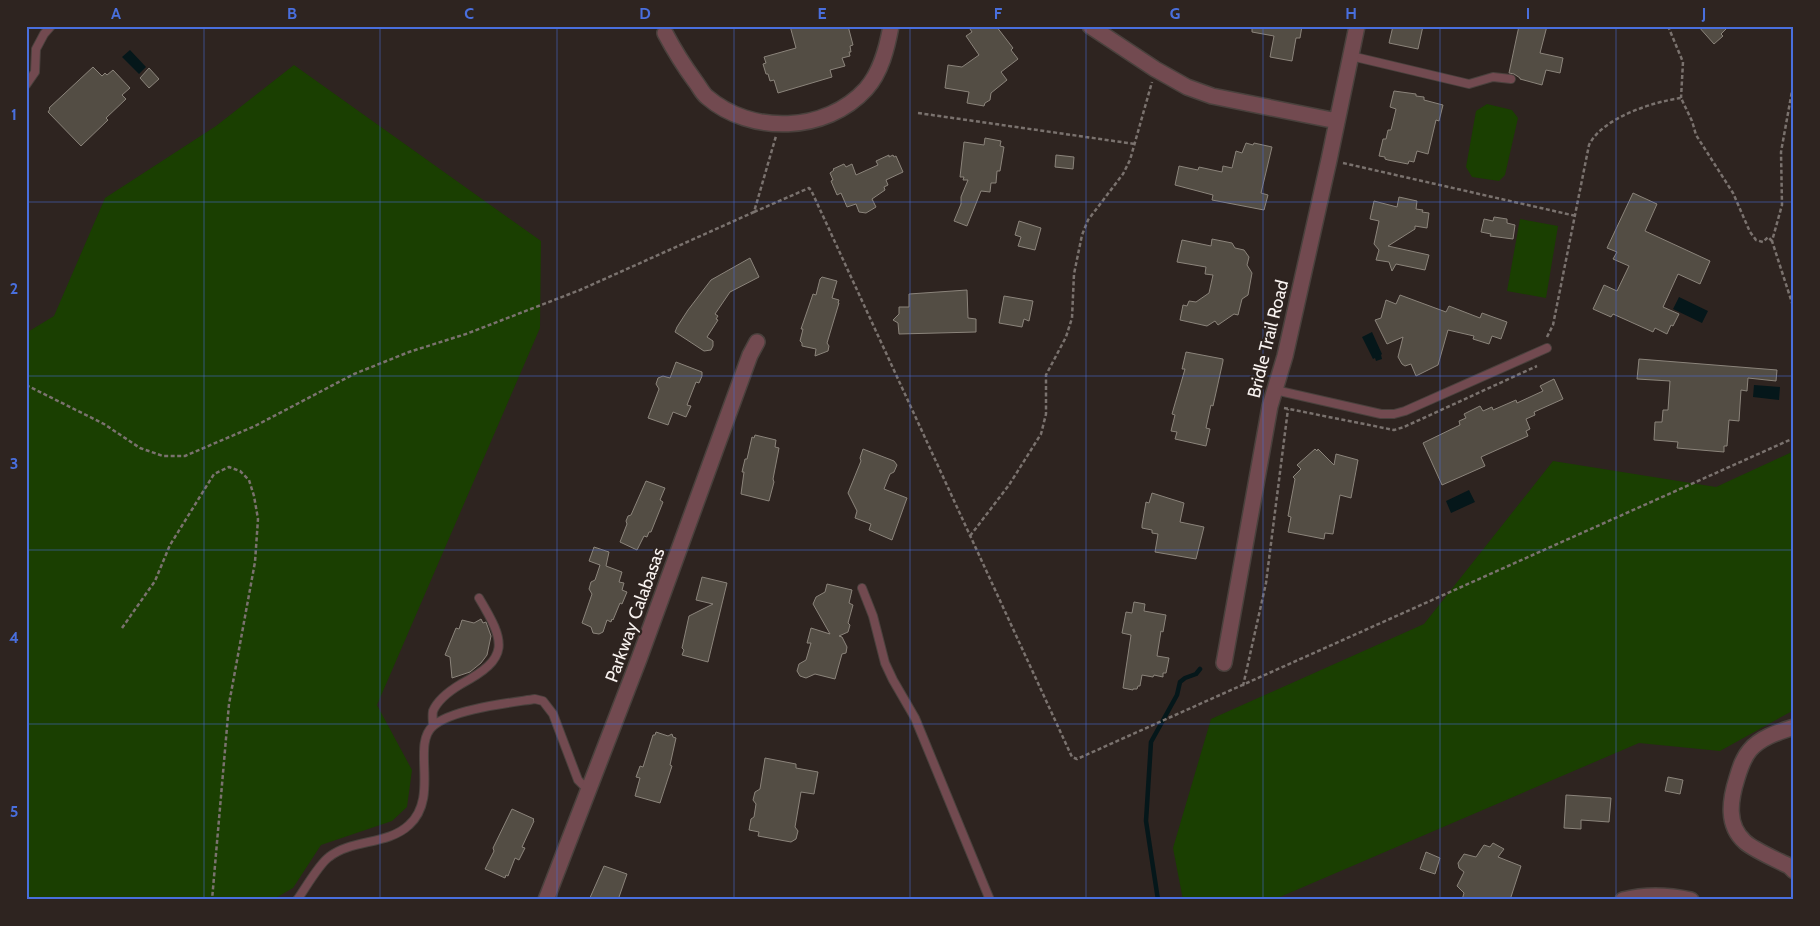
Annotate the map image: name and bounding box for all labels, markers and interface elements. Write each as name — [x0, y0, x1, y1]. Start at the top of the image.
text: A — [111, 4, 121, 23]
text: B — [287, 4, 297, 23]
text: C — [464, 4, 474, 23]
text: D — [639, 4, 651, 23]
text: E — [817, 4, 827, 23]
text: F — [994, 4, 1003, 23]
text: G — [1170, 4, 1180, 23]
text: H — [1345, 4, 1357, 23]
text: I — [1526, 4, 1530, 23]
text: J — [1701, 4, 1706, 23]
text: 1 — [11, 105, 17, 124]
street label: Bridle Trail Road — [1243, 278, 1293, 400]
text: 2 — [10, 279, 18, 298]
text: 3 — [10, 454, 18, 473]
street label: Parkway Calabasas — [600, 545, 670, 685]
text: 4 — [9, 628, 19, 647]
text: 5 — [10, 802, 18, 821]

